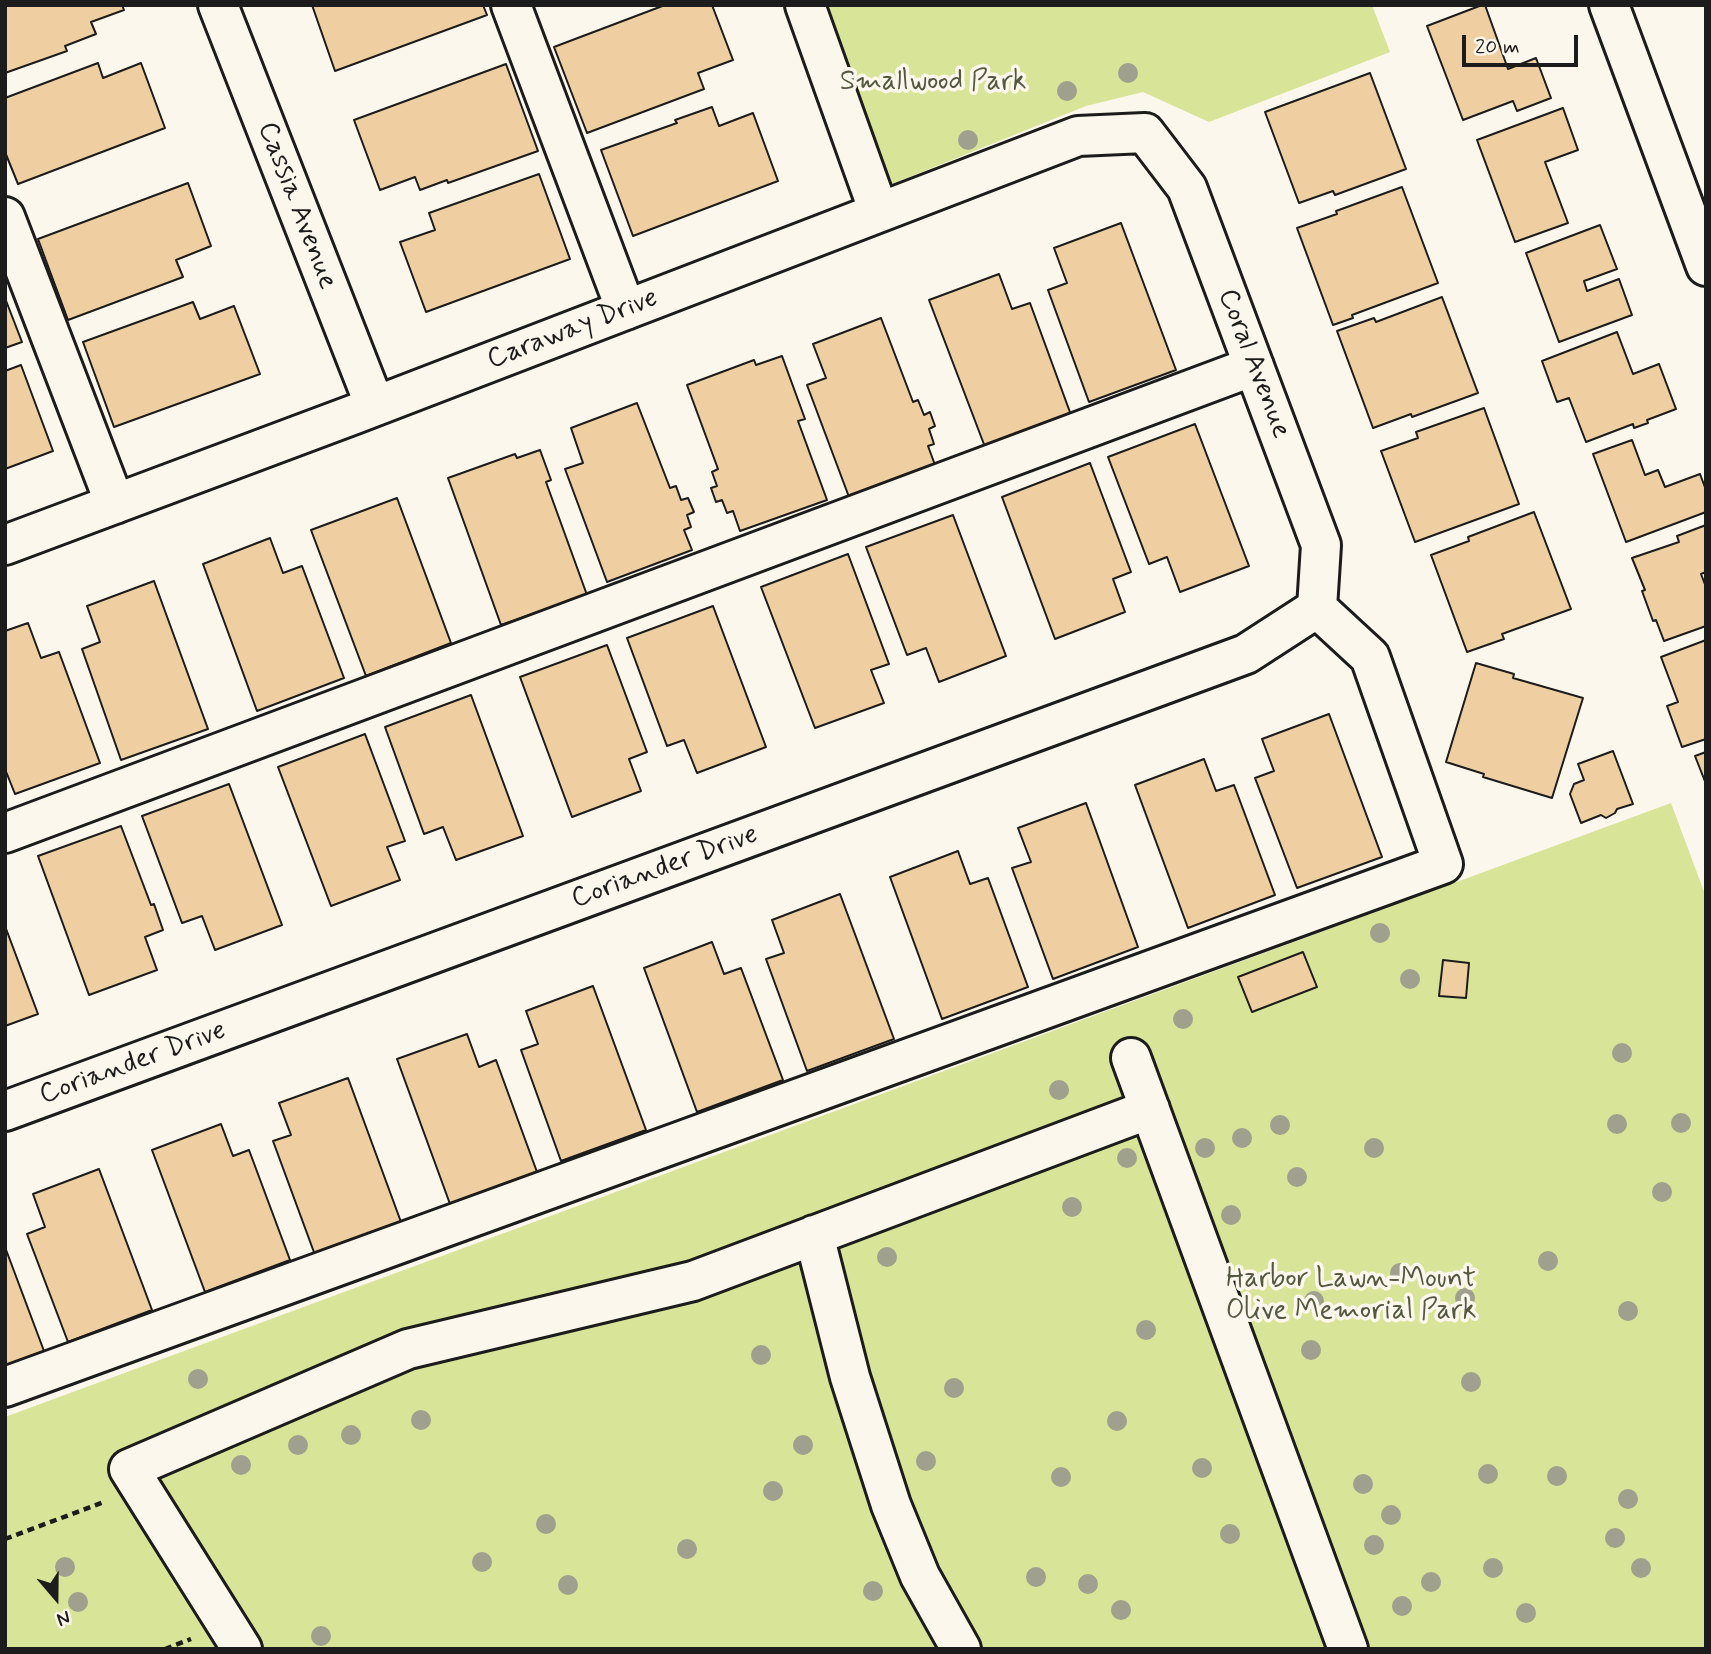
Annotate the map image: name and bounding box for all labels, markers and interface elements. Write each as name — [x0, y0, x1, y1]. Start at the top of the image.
scale bar — [1466, 21, 1582, 65]
text: 20 m — [1475, 33, 1520, 61]
park label: Smallwood Park — [840, 66, 1026, 100]
street label: Cassia Avenue — [249, 118, 343, 294]
street label: Caraway Drive — [483, 282, 663, 378]
street label: Coral Avenue — [1209, 285, 1297, 443]
street label: Coriander Drive — [567, 819, 763, 917]
street label: Coriander Drive — [35, 1015, 231, 1113]
park label: Harbor Lawn-Mount Olive Memorial Park — [1226, 1263, 1476, 1329]
north arrow — [21, 1563, 91, 1633]
text: N — [53, 1604, 74, 1632]

